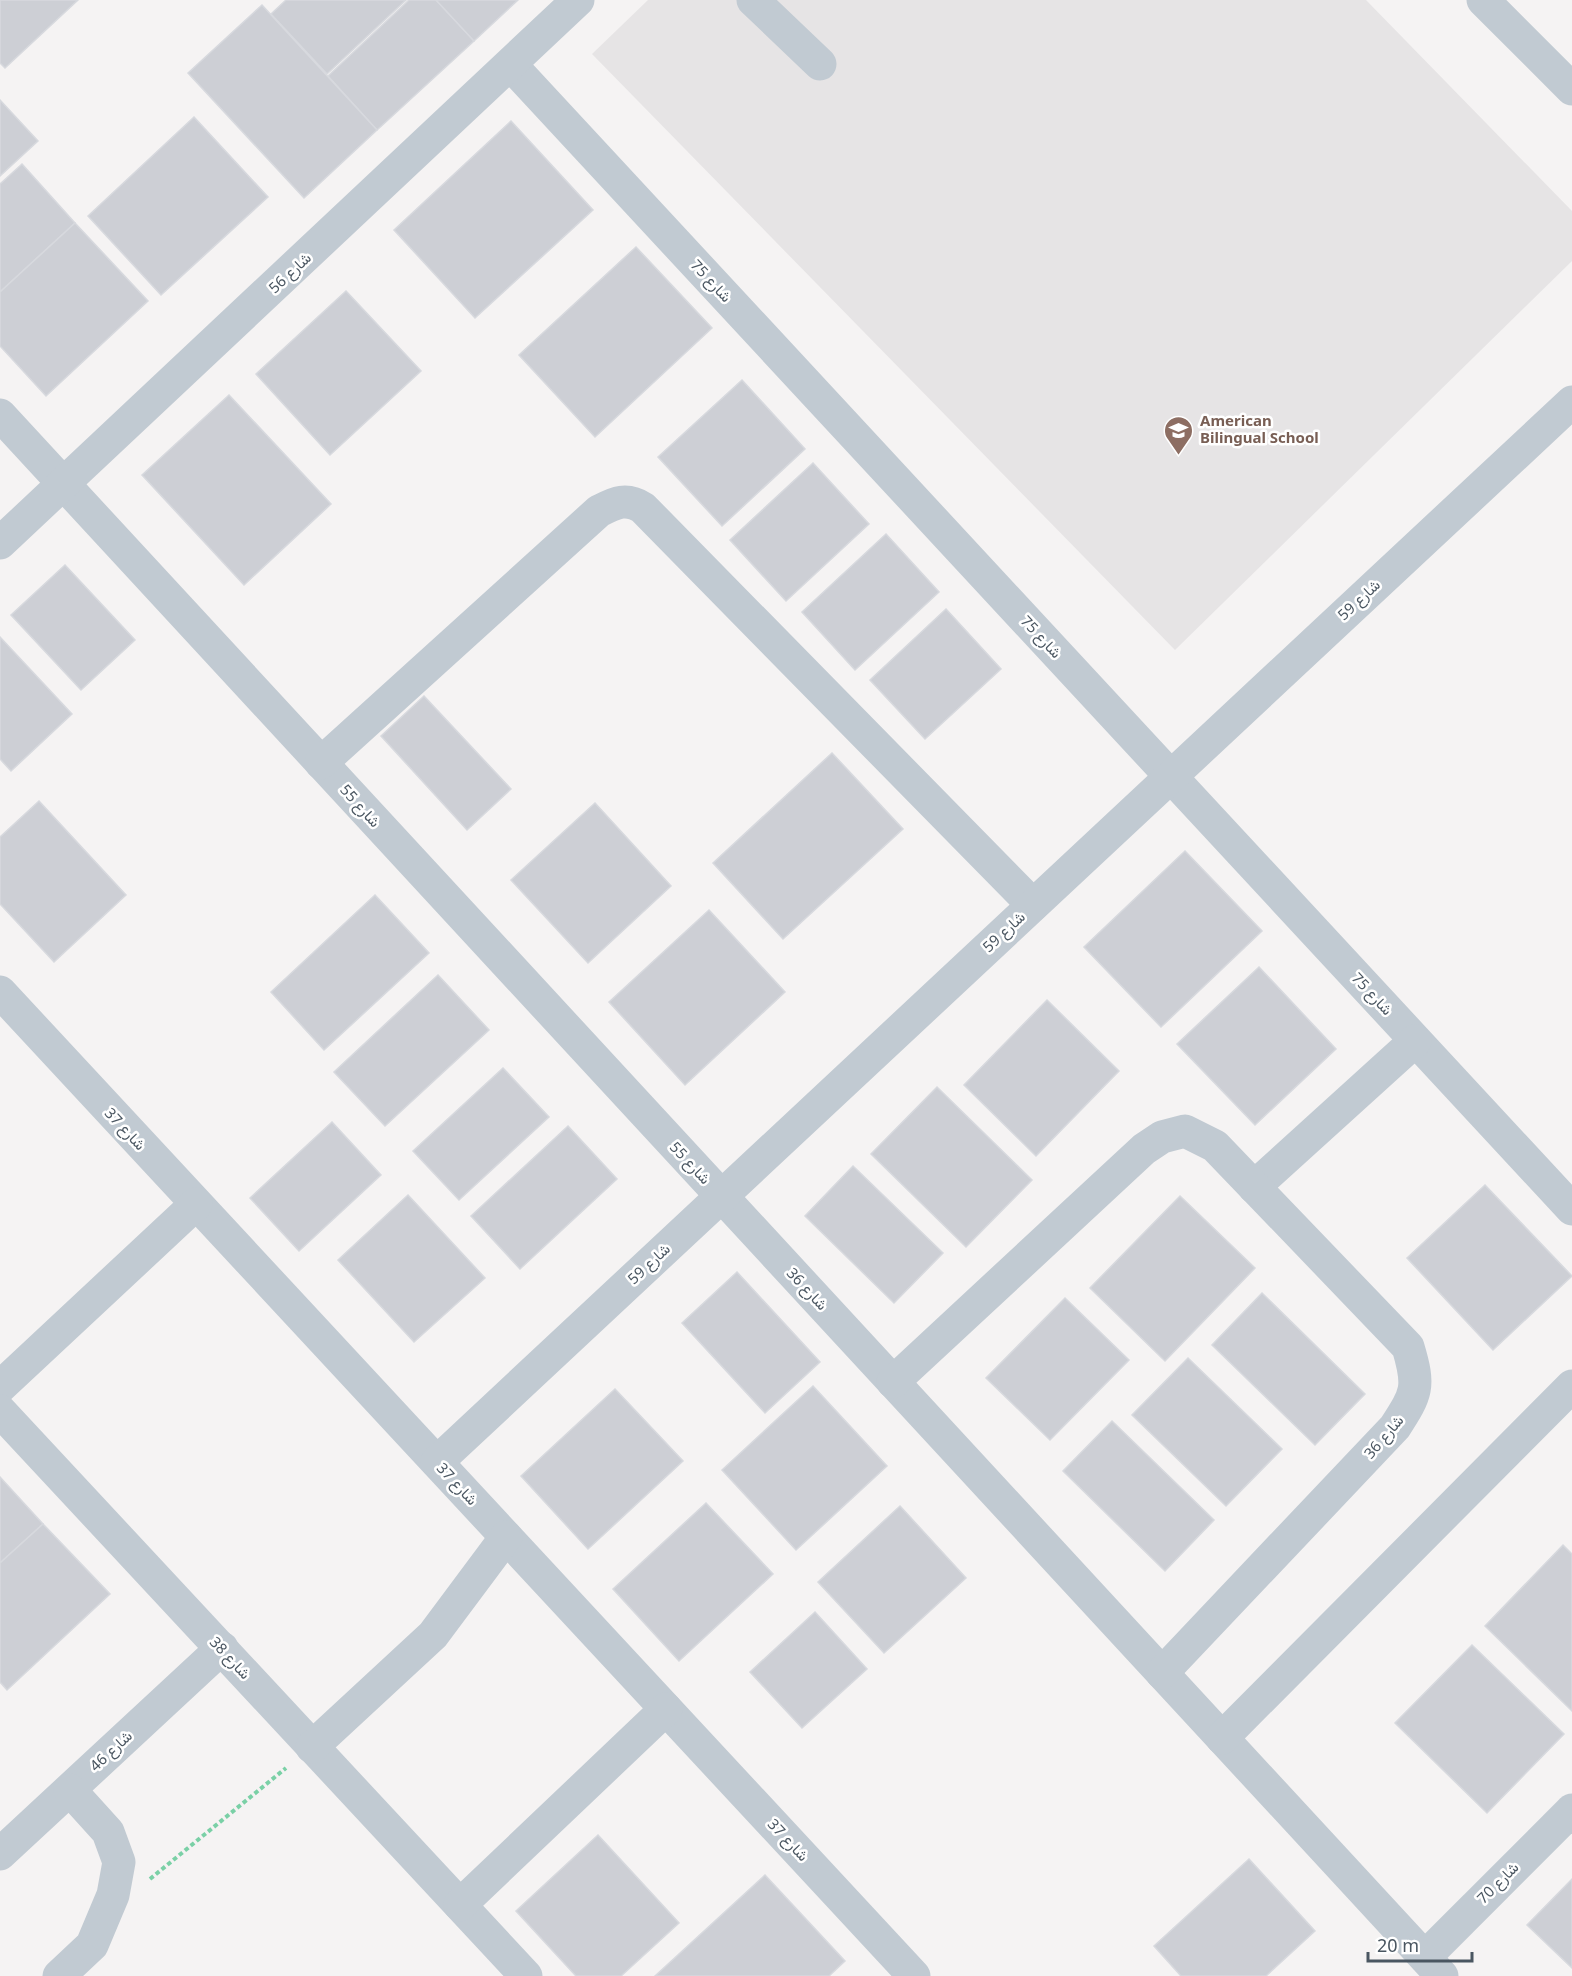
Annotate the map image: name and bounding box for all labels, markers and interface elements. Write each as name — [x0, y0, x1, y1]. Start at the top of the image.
street label: شارع 56 — [264, 247, 316, 299]
street label: شارع 75 — [685, 255, 737, 307]
place label: American Bilingual School — [1200, 410, 1319, 447]
school or university icon: American Bilingual School — [1163, 414, 1195, 456]
street label: شارع 59 — [1333, 574, 1385, 626]
street label: شارع 75 — [1015, 611, 1067, 663]
street label: شارع 55 — [335, 780, 385, 833]
street label: شارع 59 — [978, 906, 1030, 958]
street label: شارع 75 — [1346, 968, 1398, 1020]
street label: شارع 37 — [99, 1103, 151, 1155]
street label: شارع 55 — [664, 1137, 716, 1189]
street label: شارع 59 — [623, 1238, 675, 1290]
street label: شارع 36 — [781, 1263, 833, 1315]
street label: شارع 36 — [1359, 1410, 1409, 1464]
street label: شارع 37 — [431, 1458, 483, 1510]
street label: شارع 38 — [204, 1632, 256, 1684]
street label: شارع 46 — [85, 1725, 137, 1777]
street label: شارع 37 — [762, 1814, 814, 1866]
street label: شارع 70 — [1472, 1857, 1524, 1909]
scale bar — [1368, 1925, 1472, 1963]
text: 20 m — [1377, 1933, 1419, 1957]

